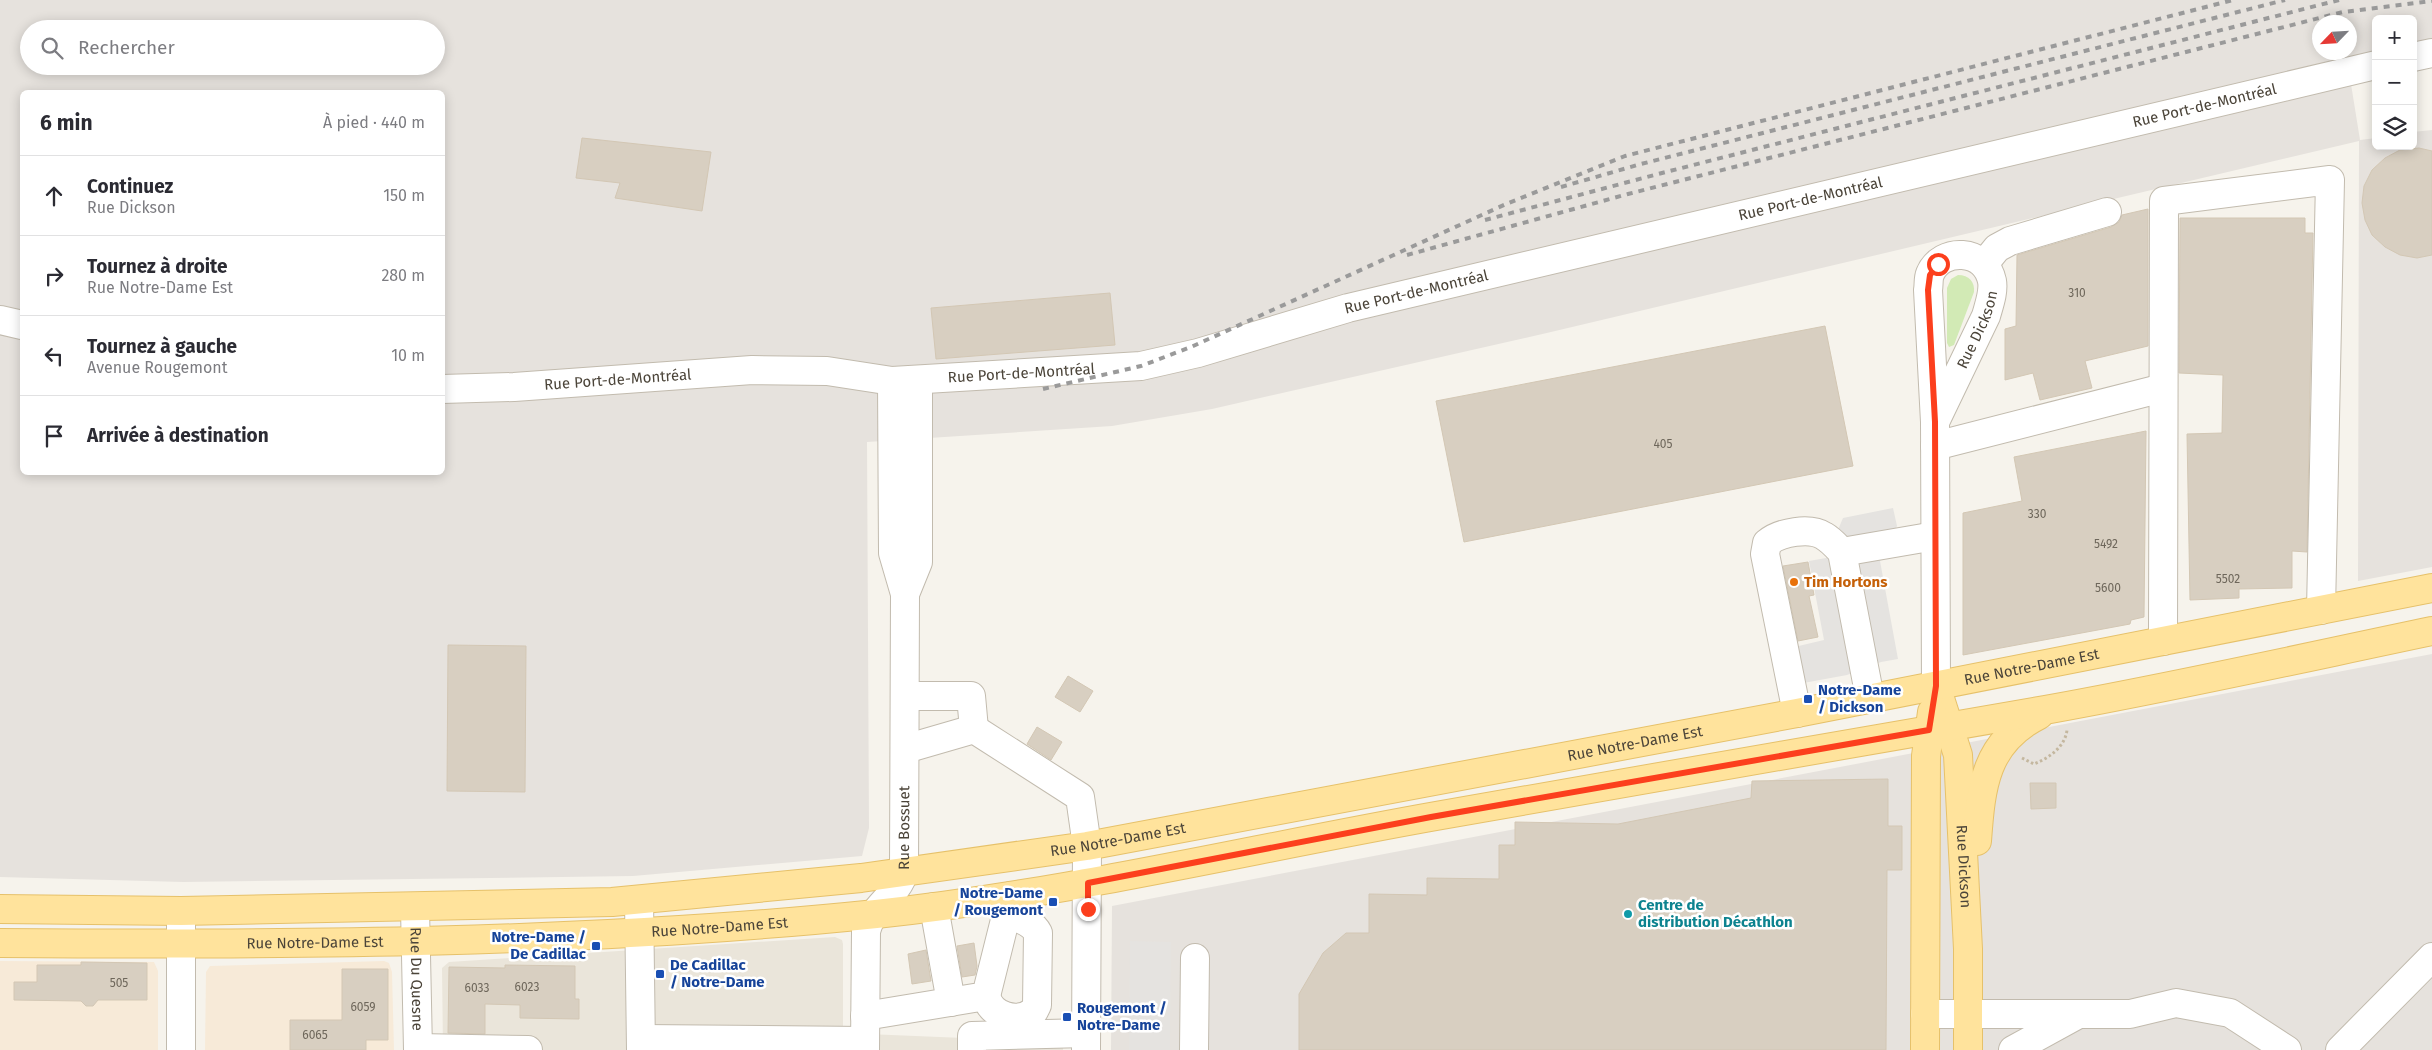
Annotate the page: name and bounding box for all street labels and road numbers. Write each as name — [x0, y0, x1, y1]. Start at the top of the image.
street label: Rue Port-de-Montréal — [2131, 80, 2279, 131]
street label: Rue Port-de-Montréal — [1737, 173, 1885, 224]
street label: Rue Port-de-Montréal — [1342, 266, 1491, 318]
street label: Rue Dickson — [1953, 289, 2001, 371]
street label: Rue Port-de-Montréal — [947, 360, 1096, 387]
street label: Rue Port-de-Montréal — [544, 365, 692, 394]
street label: Rue Notre-Dame Est — [1963, 645, 2101, 689]
street label: Rue Notre-Dame Est — [1566, 722, 1705, 765]
street label: Rue Bossuet — [895, 785, 913, 870]
street label: Rue Notre-Dame Est — [1049, 819, 1188, 860]
street label: Rue Dickson — [1953, 824, 1975, 908]
street label: Rue Notre-Dame Est — [651, 913, 789, 941]
street label: Rue Du Quesne — [406, 927, 427, 1031]
street label: Rue Notre-Dame Est — [246, 933, 384, 952]

